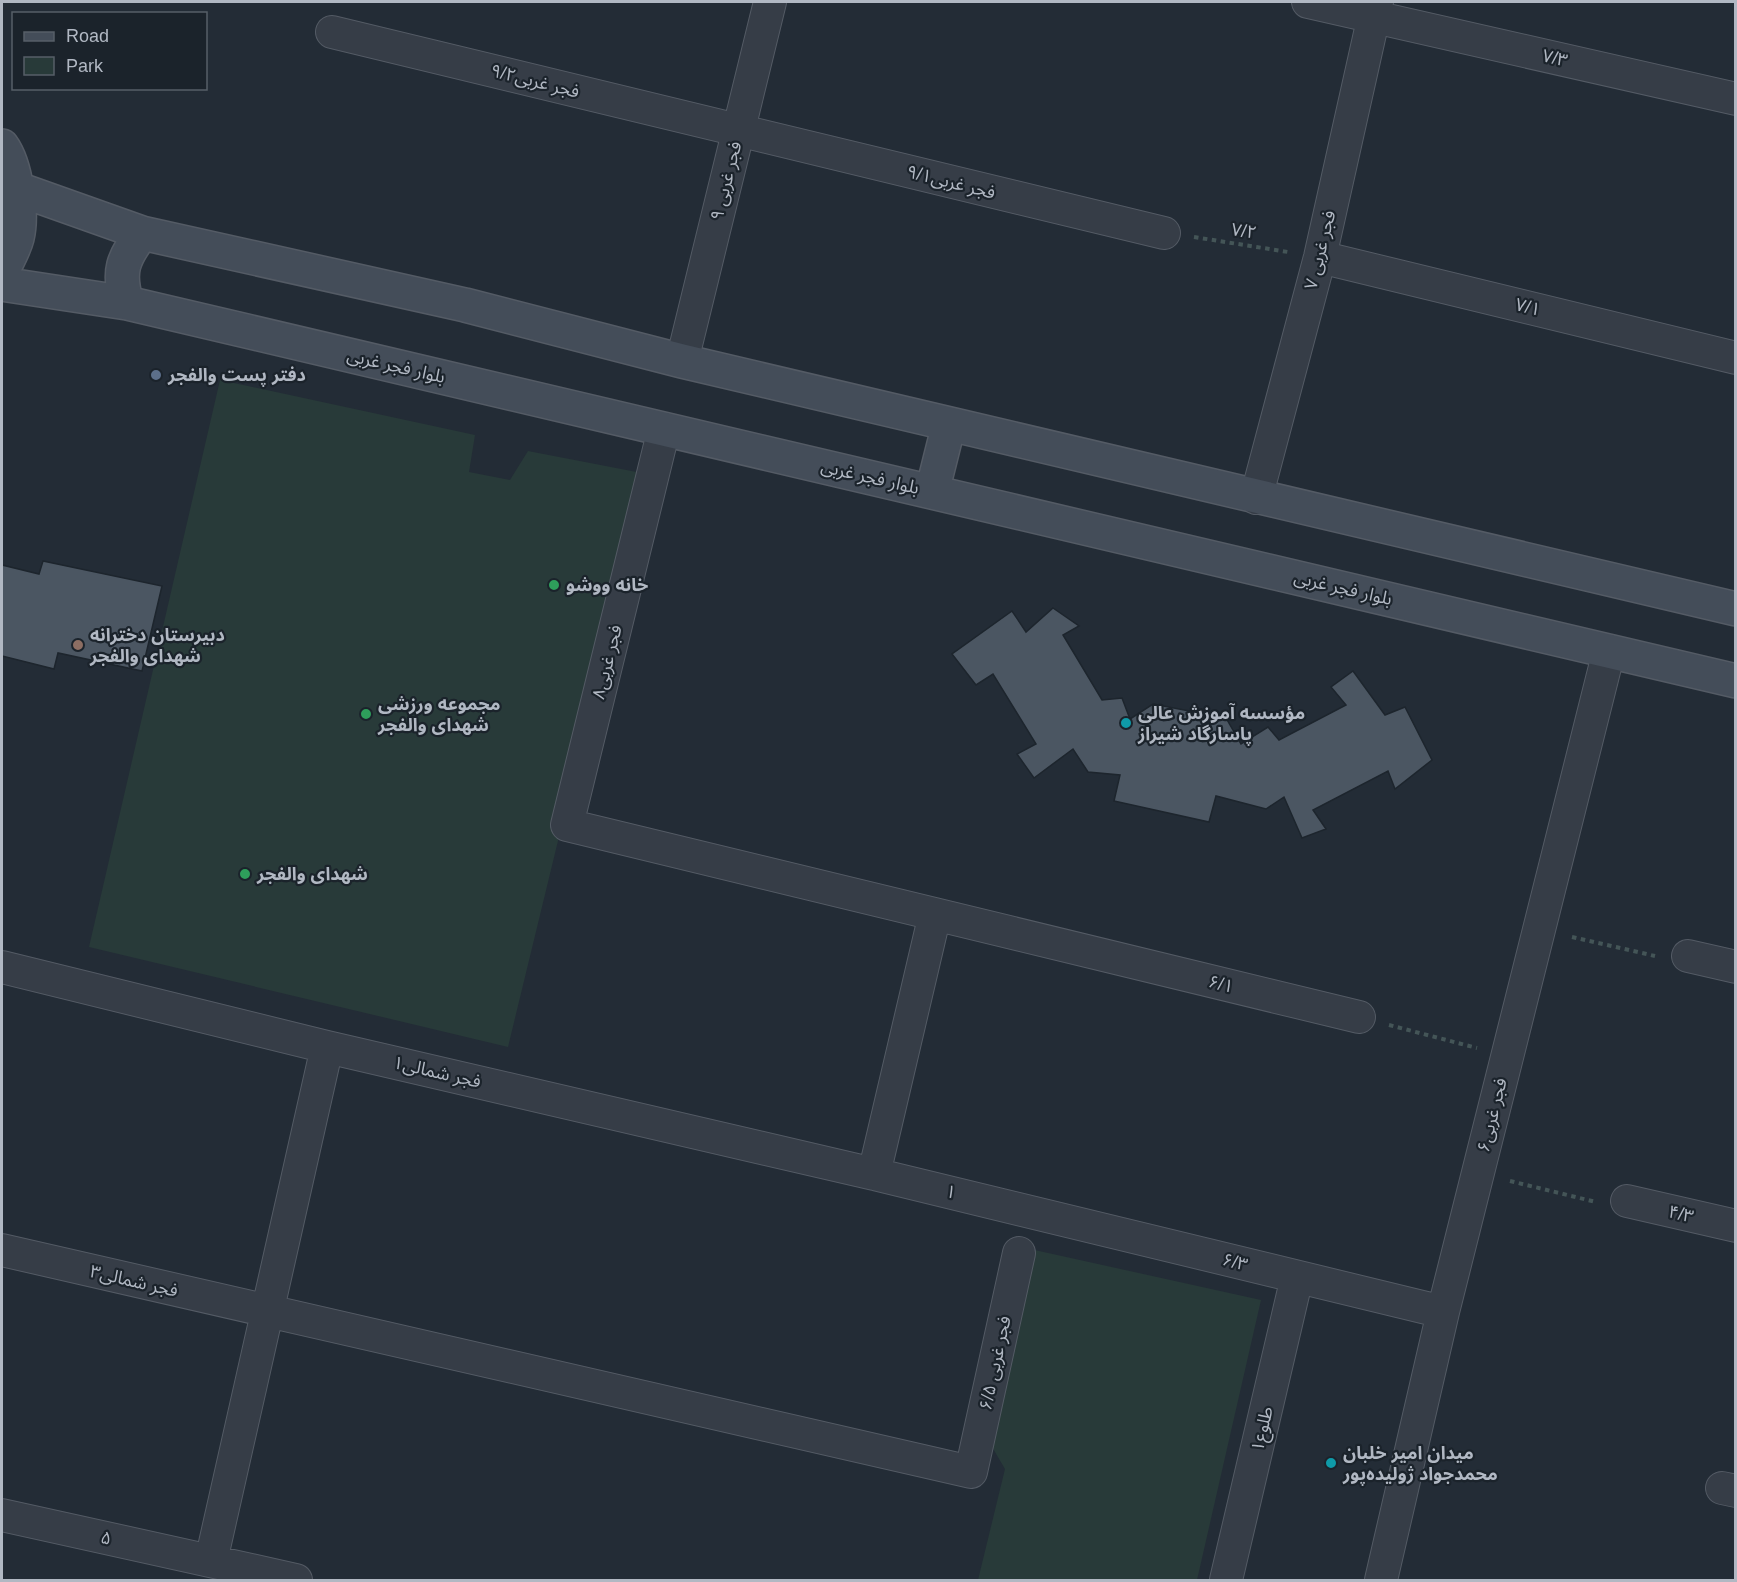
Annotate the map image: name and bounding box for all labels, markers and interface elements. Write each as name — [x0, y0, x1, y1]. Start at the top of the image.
legend — [12, 12, 207, 90]
text: Road — [66, 26, 109, 46]
street label: ۷/۳ — [1540, 45, 1570, 71]
text: Park — [66, 56, 104, 76]
street label: فجر غربی۹/۲ — [488, 60, 582, 103]
street label: ۹ فجر غربی — [707, 139, 746, 223]
street label: فجر غربی۹/۱ — [904, 161, 998, 204]
street label: ۷ فجر غربی — [1301, 208, 1340, 292]
street label: ۷/۲ — [1230, 219, 1258, 243]
street label: ۷/۱ — [1513, 294, 1543, 320]
street label: بلوار فجر غربی — [345, 345, 447, 388]
place label: دفتر پست والفجر — [167, 365, 306, 387]
marker: دفتر پست والفجر — [149, 368, 163, 382]
street label: بلوار فجر غربی — [819, 456, 921, 499]
street label: بلوار فجر غربی — [1292, 567, 1394, 610]
place label: خانه ووشو — [566, 575, 648, 595]
marker: خانه ووشو — [547, 578, 561, 592]
street label: فجر غربی۸ — [588, 623, 627, 701]
place label: دبیرستان دخترانه شهدای والفجر — [89, 625, 225, 667]
marker: دبیرستان دخترانه شهدای والفجر — [71, 638, 85, 652]
place label: مجموعه ورزشی شهدای والفجر — [377, 694, 501, 736]
place label: مؤسسه آموزش عالی پاسارگاد شیراز — [1137, 702, 1305, 746]
marker: مجموعه ورزشی شهدای والفجر — [359, 707, 373, 721]
marker: مؤسسه آموزش عالی پاسارگاد شیراز — [1119, 716, 1133, 730]
place label: شهدای والفجر — [256, 864, 368, 885]
marker: شهدای والفجر — [238, 867, 252, 881]
street label: ۶/۱ — [1206, 971, 1236, 997]
street label: فجر شمالی۱ — [391, 1052, 483, 1093]
street label: فجر غربی۶ — [1473, 1076, 1512, 1154]
street label: ۱ — [944, 1181, 958, 1203]
street label: ۴/۳ — [1666, 1201, 1696, 1227]
street label: ۶/۳ — [1220, 1249, 1250, 1275]
street label: فجر شمالی۳ — [88, 1261, 180, 1302]
street label: ۶/۵ فجر غربی — [975, 1314, 1016, 1412]
street label: طلوع۱ — [1247, 1405, 1281, 1454]
place label: میدان امیر خلبان محمد‌جواد ژولیده‌پور — [1342, 1443, 1498, 1486]
marker: میدان امیر خلبان محمد‌جواد ژولیده‌پور — [1324, 1456, 1338, 1470]
street label: ۵ — [99, 1527, 113, 1549]

